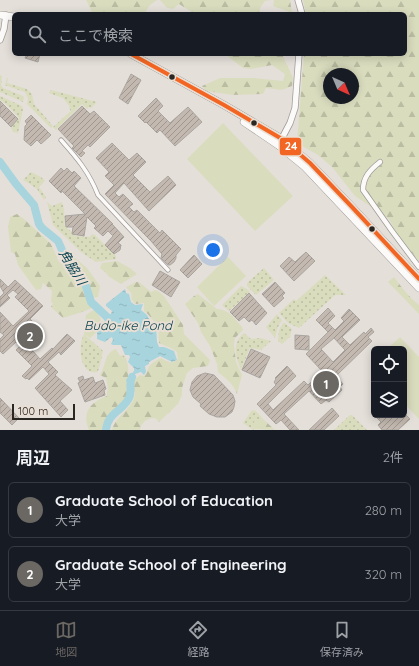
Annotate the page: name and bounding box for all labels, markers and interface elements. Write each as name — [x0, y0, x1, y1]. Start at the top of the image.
search box — [12, 12, 407, 56]
icon: search — [26, 23, 48, 45]
text: ここで検索 — [58, 26, 133, 45]
north arrow — [323, 68, 359, 104]
unlabelled marker — [167, 72, 177, 82]
unlabelled marker — [249, 118, 259, 128]
line badge: 24 — [279, 137, 302, 156]
text: 24 — [285, 139, 298, 153]
unlabelled marker — [367, 224, 377, 234]
your location — [203, 240, 223, 260]
water label: 角脇川 — [56, 246, 91, 289]
water label: Budo-ike Pond — [84, 317, 174, 333]
pin: 2 — [17, 321, 43, 351]
map controls — [371, 346, 407, 418]
button: locate — [371, 346, 407, 382]
pin: 1 — [313, 369, 339, 399]
button: layers — [371, 382, 407, 418]
scale bar — [12, 402, 75, 421]
text: 100 m — [18, 404, 48, 418]
text: 周辺 — [16, 447, 50, 468]
text: 2件 — [383, 449, 403, 465]
text: Graduate School of Education — [55, 491, 273, 510]
text: 1 — [27, 502, 33, 518]
text: 280 m — [365, 502, 402, 518]
text: 大学 — [55, 512, 81, 528]
text: Graduate School of Engineering — [55, 555, 287, 574]
text: 2 — [26, 566, 34, 582]
text: 320 m — [365, 566, 402, 582]
text: 大学 — [55, 576, 81, 592]
tab: 地図 — [55, 619, 77, 659]
tab: 経路 — [187, 619, 209, 659]
tab: 保存済み — [320, 619, 364, 659]

